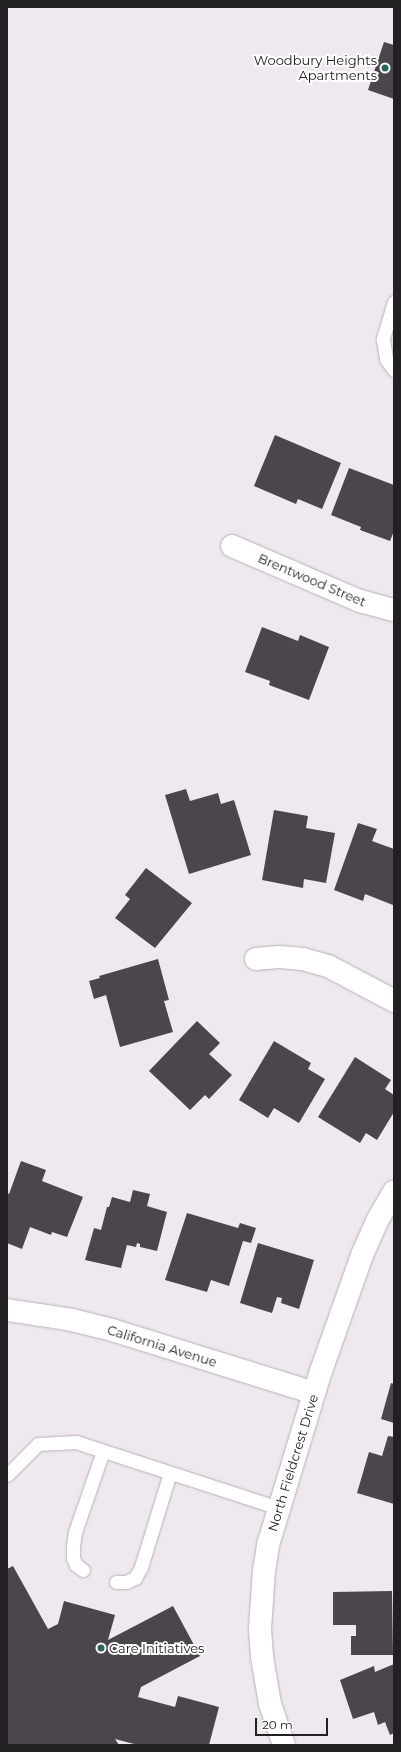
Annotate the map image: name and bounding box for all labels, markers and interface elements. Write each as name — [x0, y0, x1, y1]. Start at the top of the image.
place label: Woodbury Heights Apartments — [254, 53, 377, 84]
marker: Woodbury Heights Apartments — [380, 63, 390, 73]
street label: Brentwood Street — [256, 550, 368, 610]
street label: California Avenue — [105, 1322, 219, 1370]
street label: North Fieldcrest Drive — [265, 1392, 321, 1534]
place label: Care Initiatives — [109, 1640, 204, 1656]
marker: Care Initiatives — [96, 1643, 106, 1653]
scale bar — [257, 1710, 330, 1736]
text: 20 m — [262, 1717, 293, 1732]

